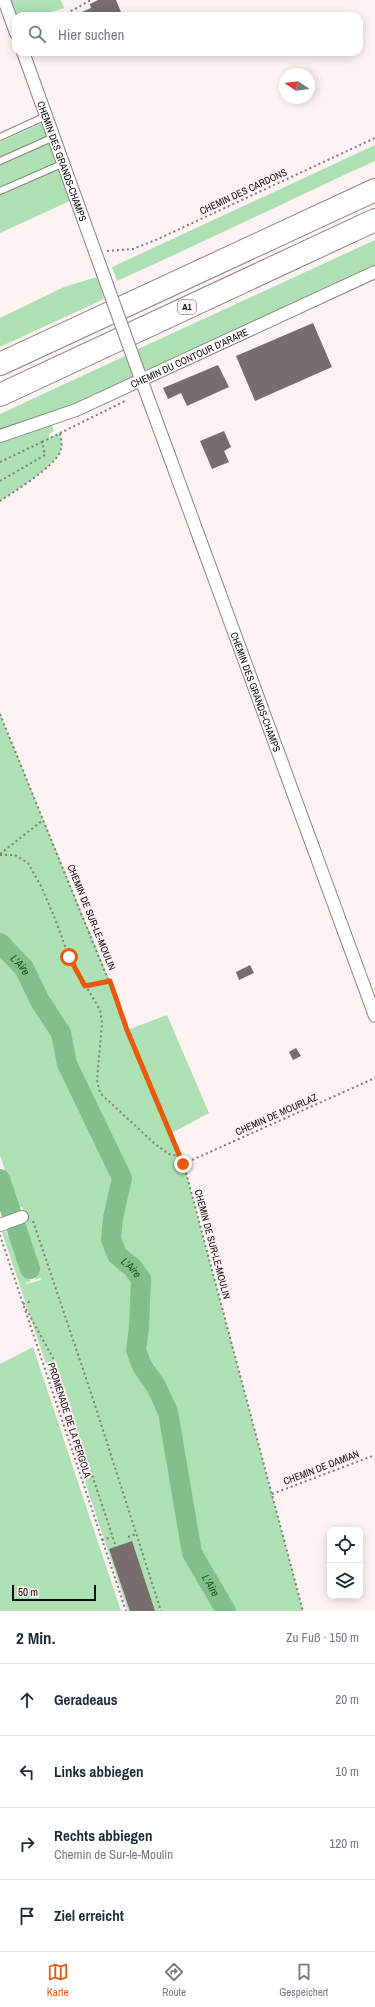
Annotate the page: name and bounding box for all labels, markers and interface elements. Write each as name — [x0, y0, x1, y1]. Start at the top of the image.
search box — [12, 12, 363, 56]
icon: search — [26, 23, 48, 45]
text: Hier suchen — [58, 24, 124, 45]
north arrow — [279, 68, 315, 104]
street label: CHEMIN DES GRANDS-CHAMPS — [34, 99, 90, 224]
street label: CHEMIN DES CARDONS — [198, 165, 289, 217]
road number: A1 — [178, 300, 196, 314]
street label: CHEMIN DU CONTOUR D'ARARE — [128, 325, 250, 391]
street label: CHEMIN DES GRANDS-CHAMPS — [228, 630, 284, 754]
street label: CHEMIN DE SUR-LE-MOULIN — [64, 862, 119, 972]
route start — [60, 948, 78, 966]
water label: L'Aire — [8, 951, 33, 977]
street label: CHEMIN DE MOURLAZ — [233, 1091, 319, 1138]
route end — [174, 1155, 192, 1173]
street label: CHEMIN DE SUR-LE-MOULIN — [192, 1188, 233, 1300]
water label: L'Aire — [118, 1254, 145, 1280]
street label: PROMENADE DE LA PERGOLA — [45, 1361, 94, 1480]
street label: CHEMIN DE DAMIAN — [281, 1447, 361, 1488]
map controls — [327, 1527, 363, 1599]
button: locate — [327, 1527, 363, 1563]
button: layers — [327, 1563, 363, 1599]
water label: L'Aire — [199, 1572, 223, 1599]
scale bar — [12, 1583, 96, 1602]
text: 50 m — [18, 1585, 38, 1599]
text: 2 Min. — [16, 1626, 56, 1649]
text: Zu Fuß · 150 m — [286, 1629, 359, 1646]
icon: ahead — [16, 1689, 38, 1711]
text: Geradeaus — [54, 1689, 118, 1710]
text: 20 m — [335, 1691, 359, 1708]
icon: left — [16, 1761, 38, 1783]
text: Links abbiegen — [54, 1761, 144, 1782]
text: 10 m — [335, 1763, 359, 1780]
text: Rechts abbiegen — [54, 1825, 152, 1846]
icon: right — [16, 1833, 38, 1855]
text: 120 m — [329, 1835, 359, 1852]
text: Chemin de Sur-le-Moulin — [54, 1846, 173, 1863]
icon: arrive — [16, 1905, 38, 1927]
text: Ziel erreicht — [54, 1905, 124, 1926]
tab: Karte — [47, 1961, 69, 1999]
tab: Route — [162, 1961, 186, 1999]
tab: Gespeichert — [279, 1961, 328, 1999]

